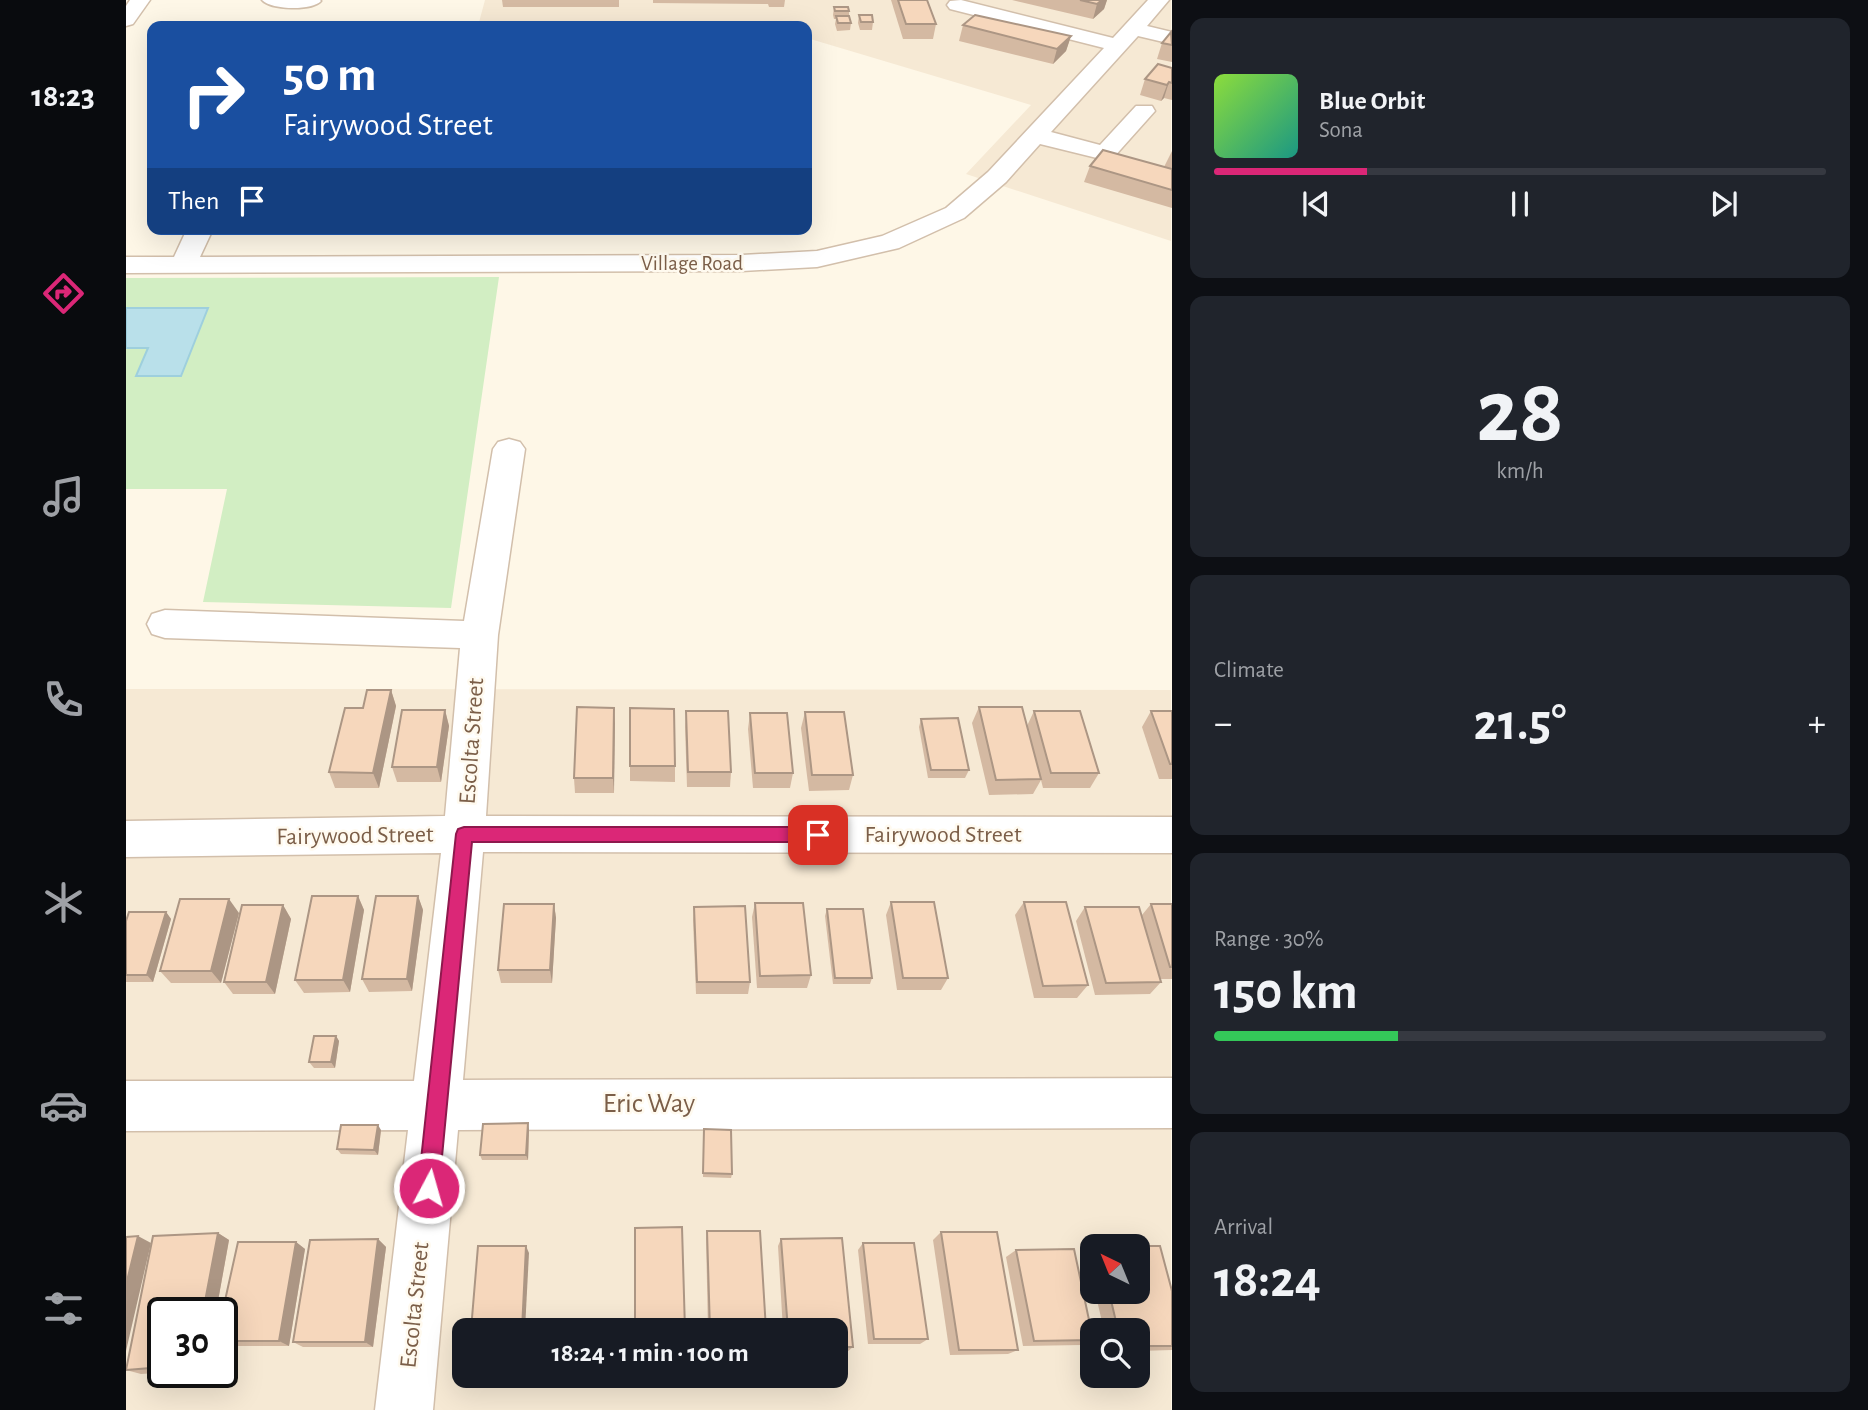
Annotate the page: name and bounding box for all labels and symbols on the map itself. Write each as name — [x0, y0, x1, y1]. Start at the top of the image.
street label: Village Road — [641, 253, 743, 274]
street label: Escolta Street — [456, 677, 488, 805]
pin — [788, 805, 848, 865]
street label: Fairywood Street — [276, 823, 434, 849]
street label: Fairywood Street — [864, 823, 1022, 847]
street label: Eric Way — [603, 1090, 695, 1118]
position arrow — [392, 1151, 466, 1225]
north arrow — [1080, 1234, 1150, 1304]
street label: Escolta Street — [396, 1240, 434, 1369]
speed limit sign: 30 — [147, 1297, 238, 1388]

